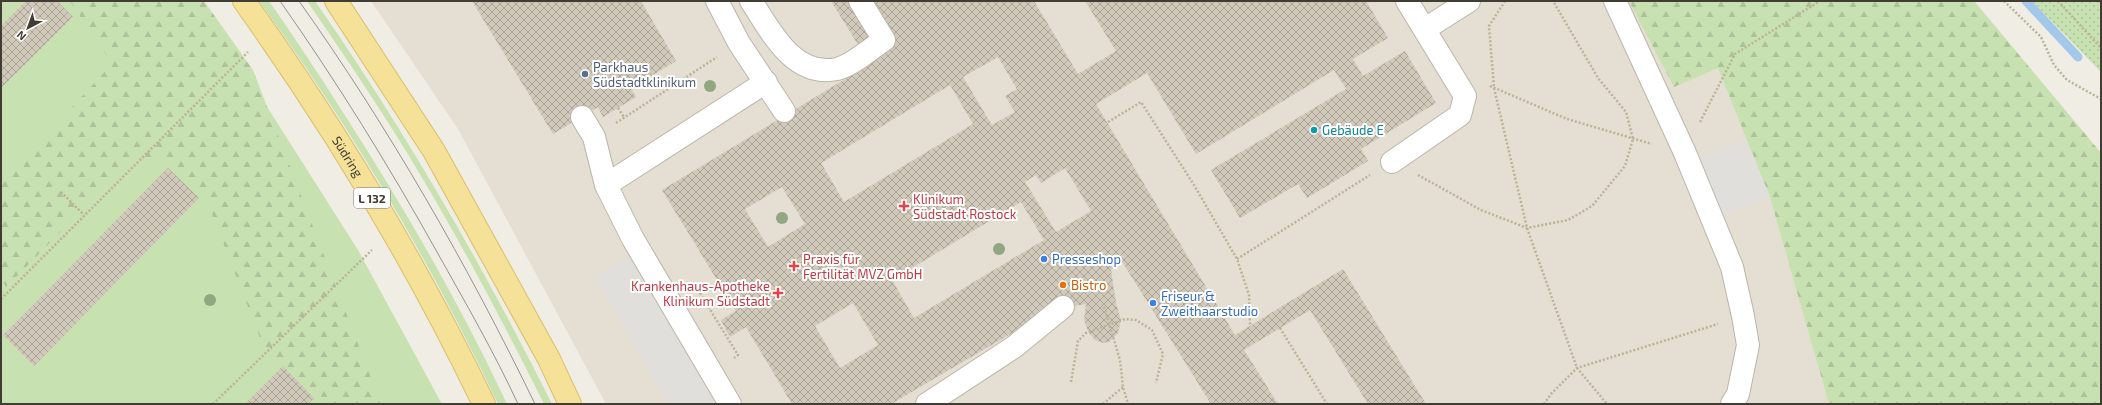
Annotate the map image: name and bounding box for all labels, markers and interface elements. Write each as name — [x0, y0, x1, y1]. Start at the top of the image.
north arrow — [8, 8, 48, 48]
text: N — [14, 28, 28, 43]
place label: Parkhaus Südstadtklinikum — [593, 59, 696, 90]
marker: Parkhaus Südstadtklinikum — [580, 69, 590, 79]
place label: Gebäude E — [1322, 122, 1384, 138]
marker: Gebäude E — [1309, 125, 1319, 135]
street label: Südring — [329, 133, 367, 180]
road number: L 132 — [354, 188, 390, 208]
place label: Klinikum Südstadt Rostock — [913, 191, 1017, 222]
marker: Klinikum Südstadt Rostock — [898, 200, 910, 212]
place label: Praxis für Fertilität MVZ GmbH — [803, 251, 922, 282]
place label: Presseshop — [1052, 251, 1121, 267]
marker: Presseshop — [1039, 254, 1049, 264]
marker: Praxis für Fertilität MVZ GmbH — [788, 260, 800, 272]
place label: Bistro — [1071, 277, 1106, 293]
place label: Krankenhaus-Apotheke Klinikum Südstadt — [631, 278, 770, 309]
marker: Bistro — [1058, 280, 1068, 290]
marker: Krankenhaus-Apotheke Klinikum Südstadt — [773, 288, 783, 298]
place label: Friseur & Zweithaarstudio — [1161, 288, 1258, 319]
marker: Friseur & Zweithaarstudio — [1148, 298, 1158, 308]

